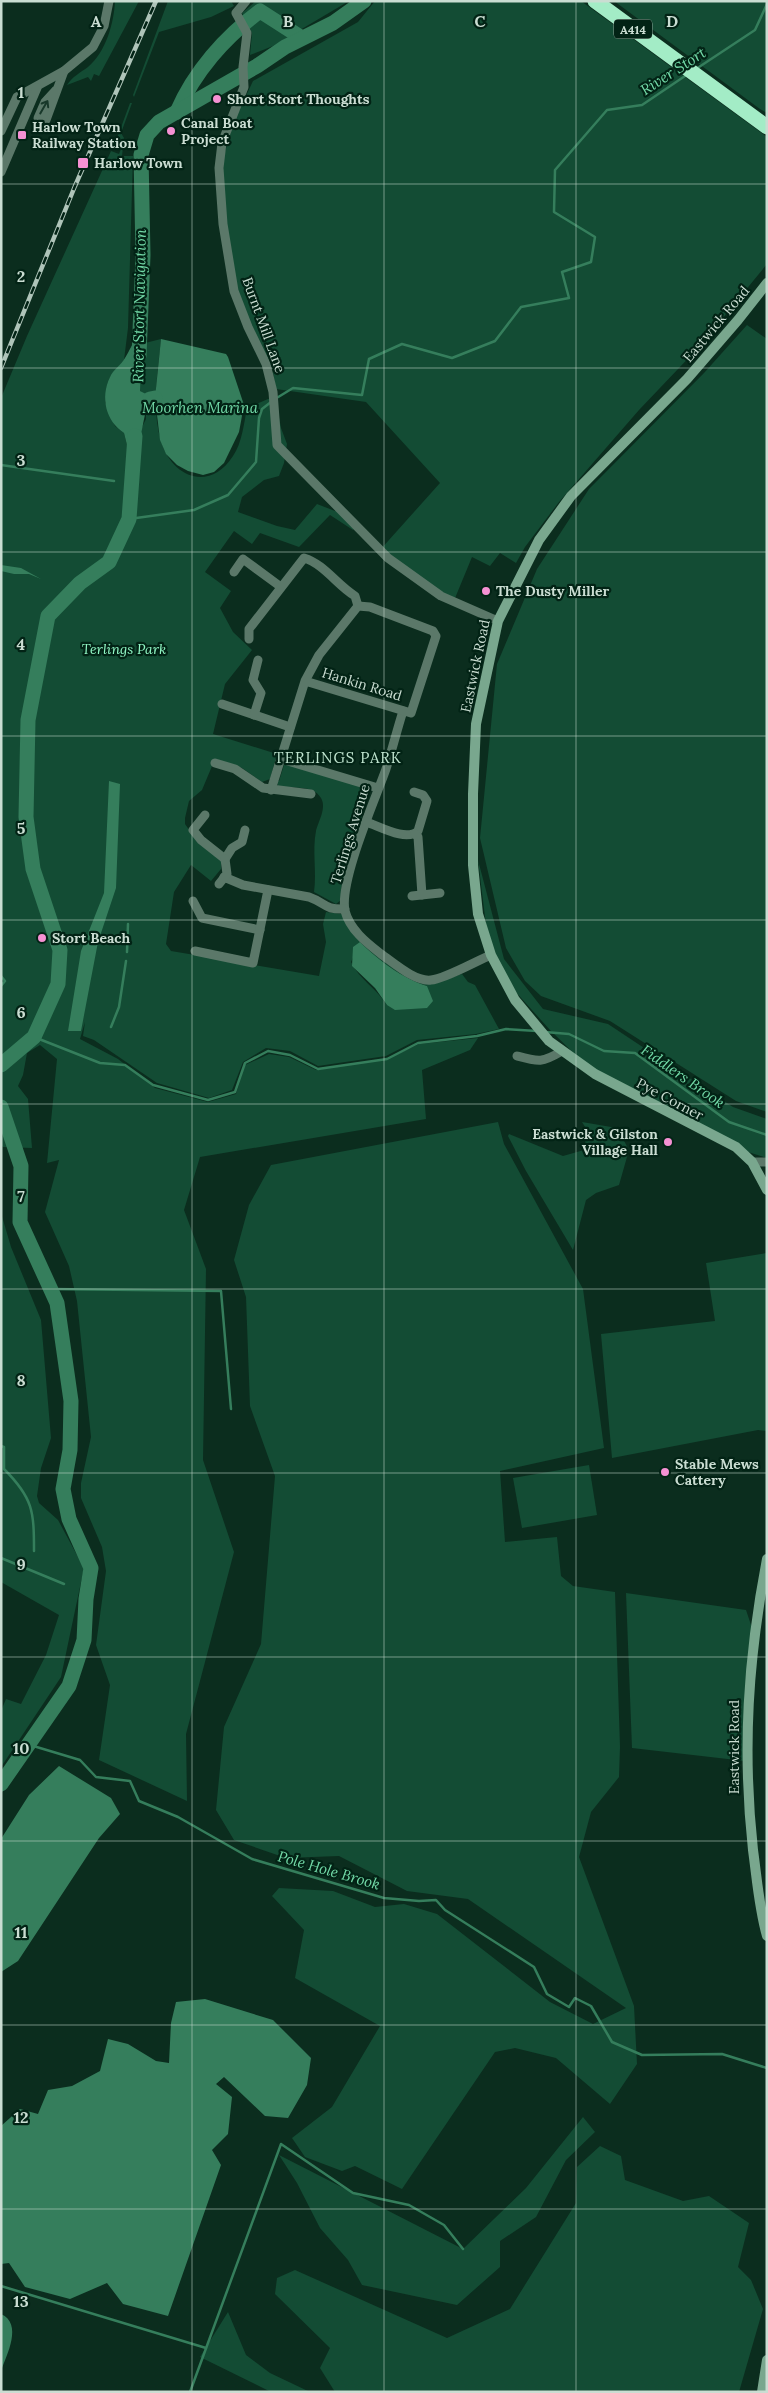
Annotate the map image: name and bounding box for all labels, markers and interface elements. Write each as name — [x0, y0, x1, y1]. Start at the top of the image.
text: A — [91, 11, 102, 31]
text: B — [283, 11, 294, 31]
text: C — [474, 11, 486, 31]
text: D — [666, 11, 678, 31]
road number: A414 — [614, 20, 652, 38]
water label: River Stort — [637, 43, 710, 99]
text: 1 — [18, 82, 24, 102]
place label: Short Stort Thoughts — [227, 90, 370, 108]
marker: Short Stort Thoughts — [211, 93, 223, 105]
one-way arrow — [39, 100, 49, 114]
place label: Canal Boat Project — [181, 114, 253, 148]
place label: Harlow Town Railway Station — [32, 118, 136, 152]
marker: Canal Boat Project — [165, 125, 177, 137]
marker: Harlow Town Railway Station — [16, 129, 28, 141]
place label: Harlow Town — [94, 154, 183, 172]
marker: Harlow Town — [76, 156, 90, 170]
water label: River Stort Navigation — [128, 228, 150, 383]
text: 2 — [17, 266, 25, 286]
street label: Burnt Mill Lane — [238, 275, 290, 376]
street label: Eastwick Road — [679, 282, 753, 366]
water label: Moorhen Marina — [142, 398, 259, 417]
text: 3 — [17, 450, 26, 470]
place label: The Dusty Miller — [496, 582, 610, 600]
marker: The Dusty Miller — [480, 585, 492, 597]
street label: Eastwick Road — [456, 618, 494, 714]
text: 4 — [17, 634, 26, 654]
park label: Terlings Park — [82, 640, 166, 658]
street label: Hankin Road — [320, 663, 404, 705]
district label: TERLINGS PARK — [274, 748, 402, 767]
street label: Terlings Avenue — [326, 781, 374, 886]
text: 5 — [17, 818, 26, 838]
place label: Stort Beach — [52, 929, 131, 947]
marker: Stort Beach — [36, 932, 48, 944]
text: 6 — [16, 1002, 26, 1022]
water label: Fiddlers Brook — [637, 1040, 729, 1112]
street label: Pye Corner — [633, 1074, 707, 1124]
place label: Eastwick & Gilston Village Hall — [532, 1125, 659, 1159]
marker: Eastwick & Gilston Village Hall — [662, 1136, 674, 1148]
text: 7 — [17, 1186, 25, 1206]
text: 8 — [16, 1370, 26, 1390]
place label: Stable Mews Cattery — [675, 1455, 759, 1489]
marker: Stable Mews Cattery — [659, 1466, 671, 1478]
text: 9 — [16, 1554, 26, 1574]
street label: Eastwick Road — [725, 1700, 743, 1794]
text: 10 — [13, 1738, 29, 1758]
water label: Pole Hole Brook — [276, 1846, 383, 1894]
text: 11 — [15, 1922, 28, 1942]
text: 12 — [13, 2107, 29, 2127]
text: 13 — [13, 2291, 29, 2311]

